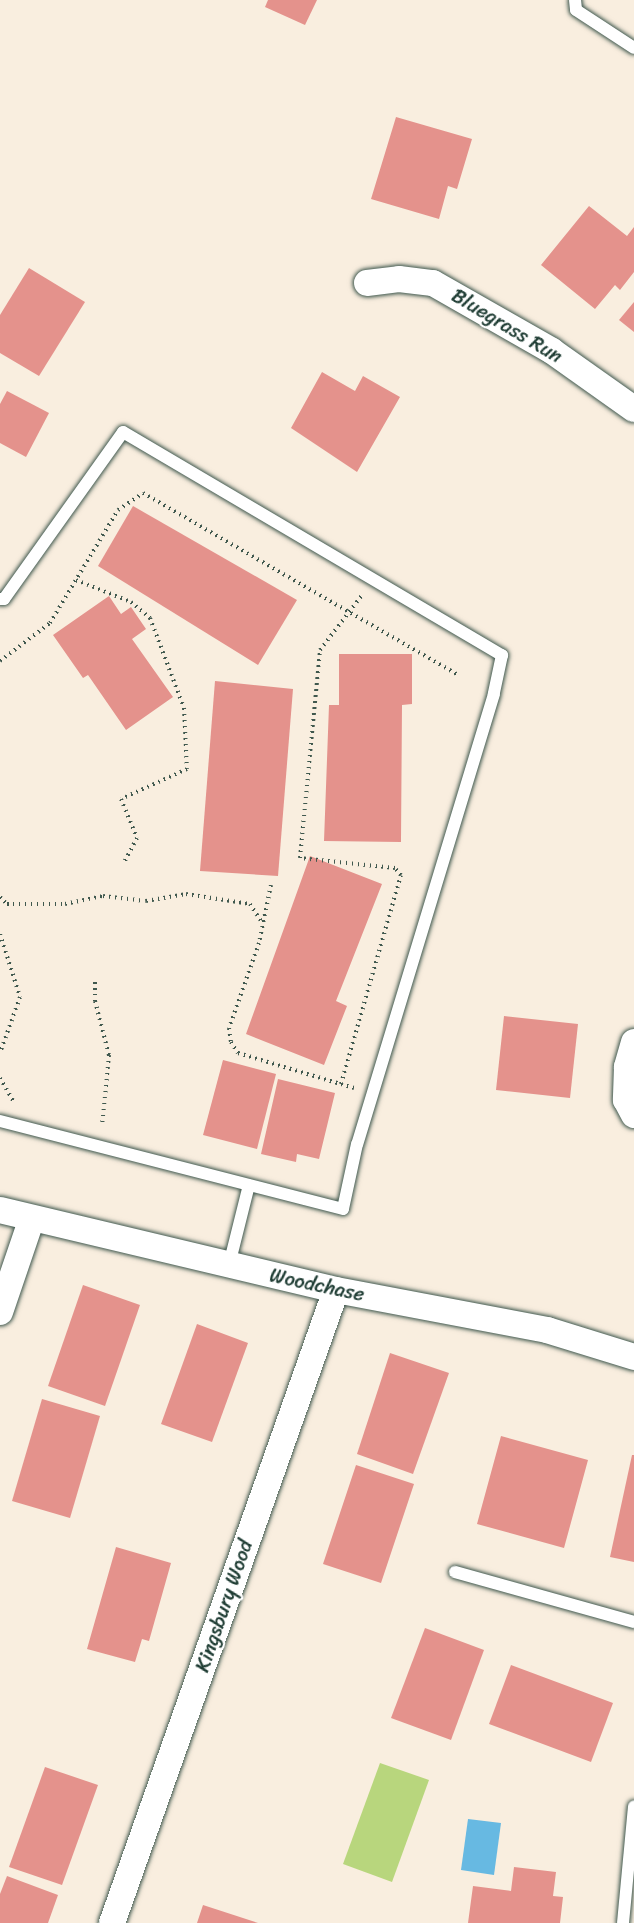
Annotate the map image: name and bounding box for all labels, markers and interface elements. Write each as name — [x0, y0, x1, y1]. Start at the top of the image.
street label: Bluegrass Run — [447, 284, 567, 368]
street label: Woodchase — [267, 1263, 367, 1307]
street label: Kingsbury Wood — [190, 1537, 258, 1675]

